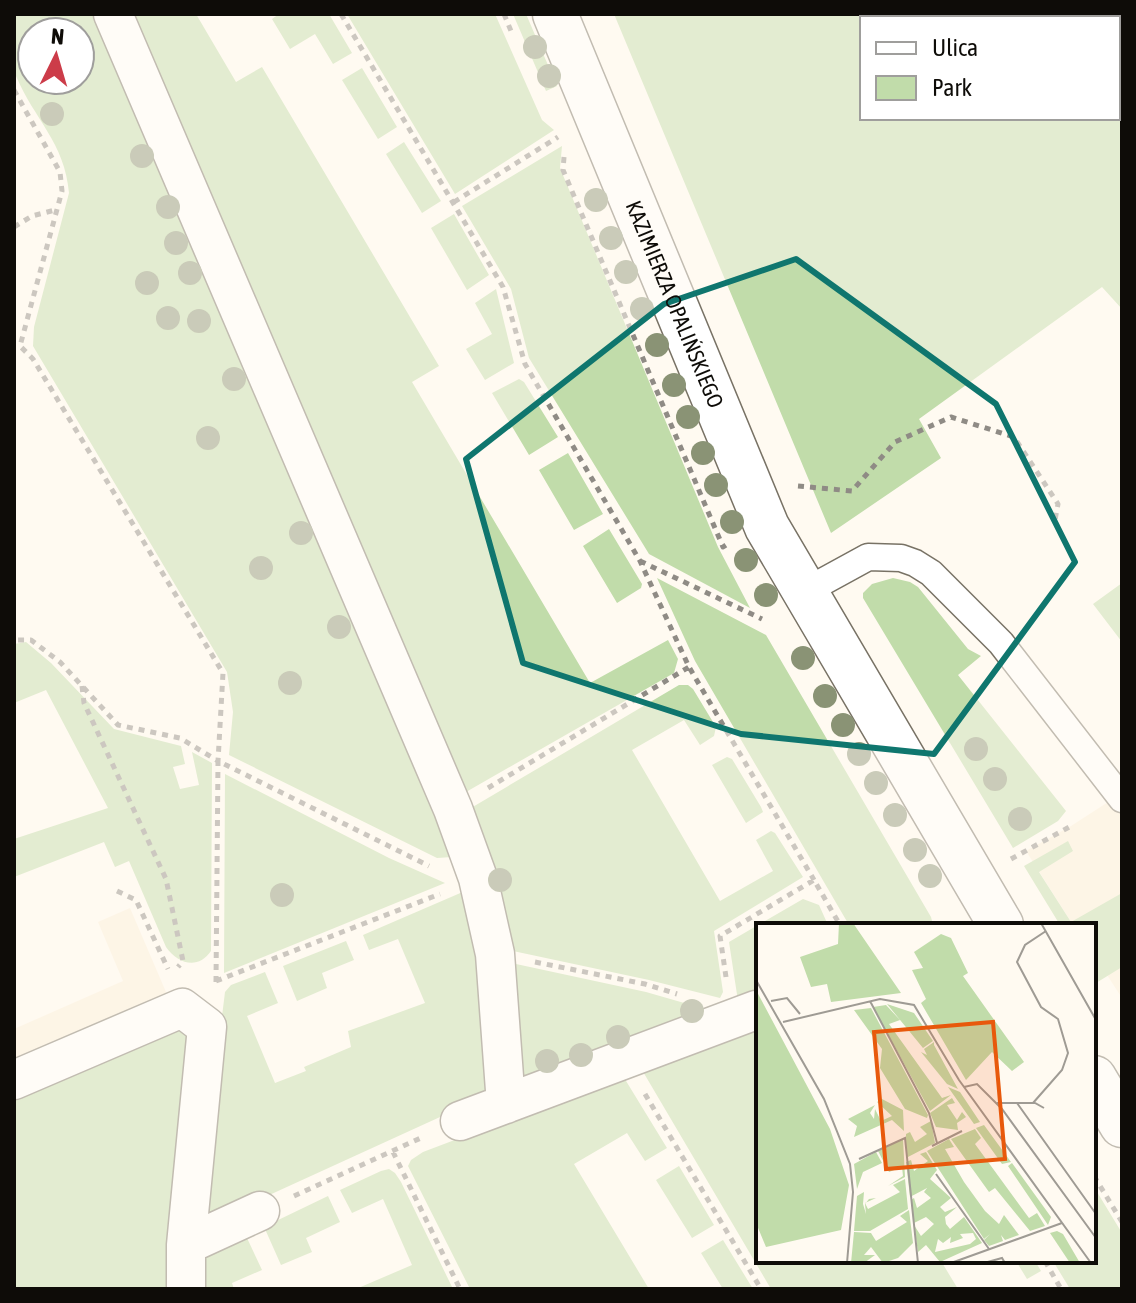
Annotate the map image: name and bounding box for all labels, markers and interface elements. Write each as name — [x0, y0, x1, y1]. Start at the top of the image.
north arrow — [16, 16, 96, 96]
legend — [860, 16, 1120, 120]
text: N — [50, 23, 65, 50]
text: Ulica — [932, 34, 978, 61]
text: Park — [932, 74, 973, 101]
street label: KAZIMIERZA OPALIŃSKIEGO — [621, 197, 729, 412]
inset map — [756, 923, 1096, 1263]

